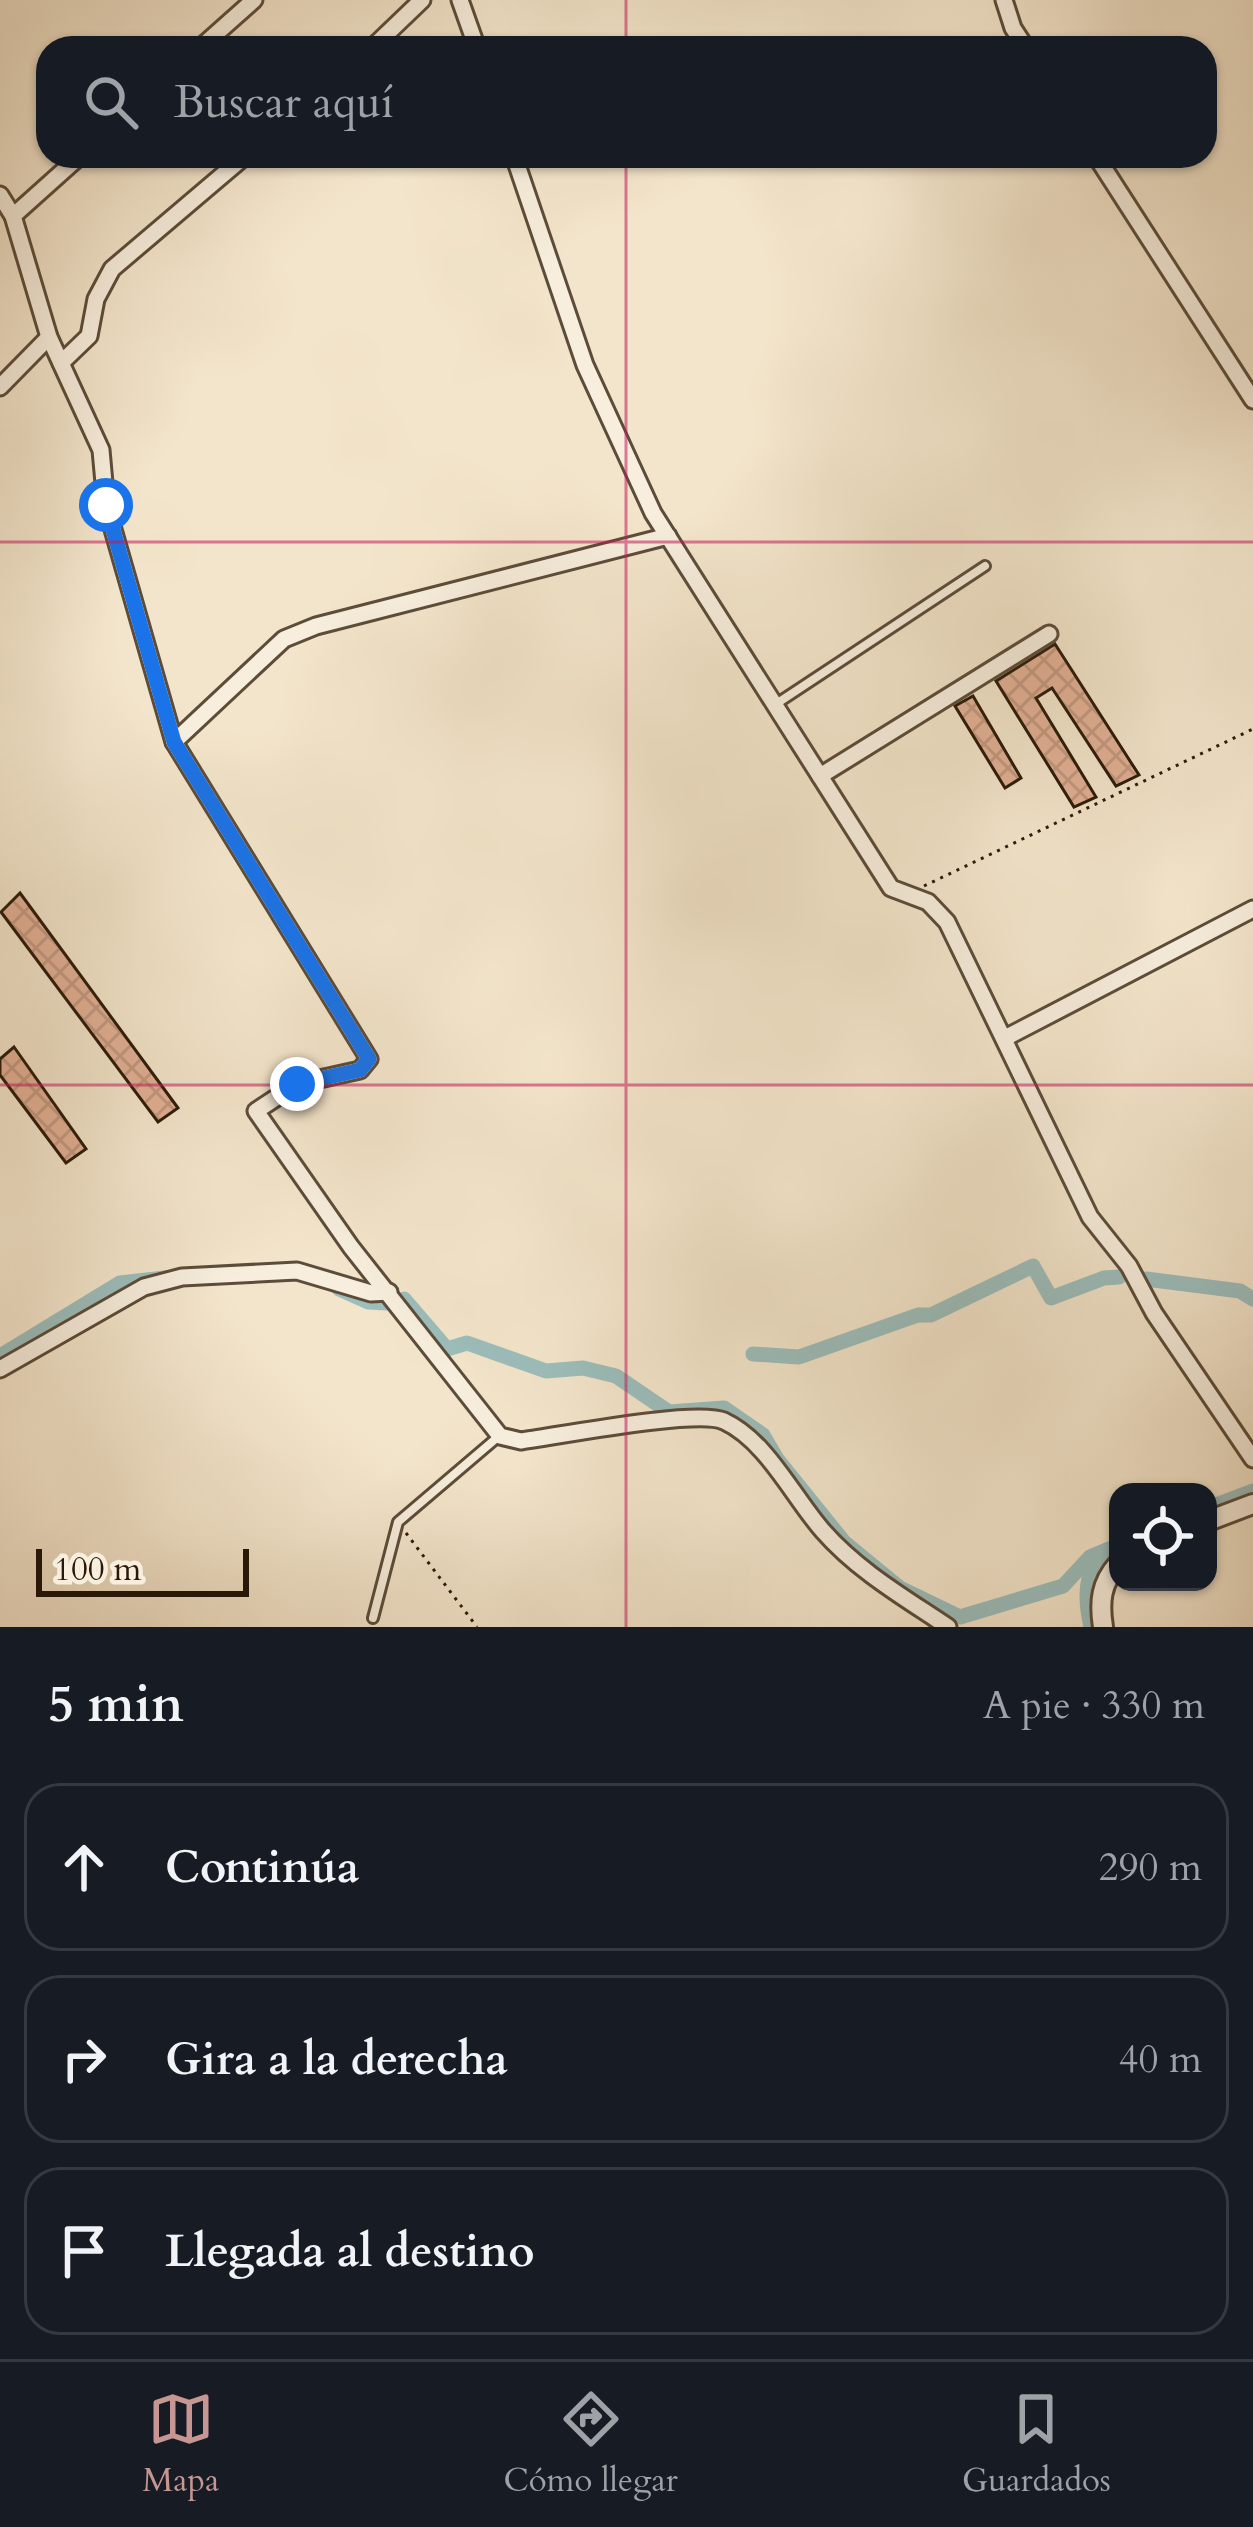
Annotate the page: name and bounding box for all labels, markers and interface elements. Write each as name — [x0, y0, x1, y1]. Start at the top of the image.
search box — [36, 36, 1217, 168]
icon: search — [78, 69, 144, 135]
text: Buscar aquí — [174, 72, 394, 133]
route start — [79, 478, 133, 532]
route end — [270, 1057, 324, 1111]
map controls — [1109, 1483, 1217, 1591]
button: locate — [1109, 1483, 1217, 1591]
scale bar — [36, 1543, 249, 1596]
text: 100 m — [54, 1547, 141, 1592]
text: 5 min — [48, 1670, 184, 1740]
text: A pie · 330 m — [983, 1679, 1205, 1732]
icon: ahead — [51, 1834, 117, 1900]
text: Continúa — [165, 1837, 359, 1898]
text: 290 m — [1099, 1841, 1202, 1894]
icon: right — [51, 2026, 117, 2092]
text: Gira a la derecha — [165, 2029, 508, 2090]
text: 40 m — [1119, 2033, 1202, 2086]
icon: arrive — [51, 2218, 117, 2284]
text: Llegada al destino — [165, 2221, 535, 2282]
tab: Mapa — [142, 2386, 219, 2503]
tab: Cómo llegar — [504, 2386, 678, 2503]
tab: Guardados — [962, 2386, 1111, 2503]

